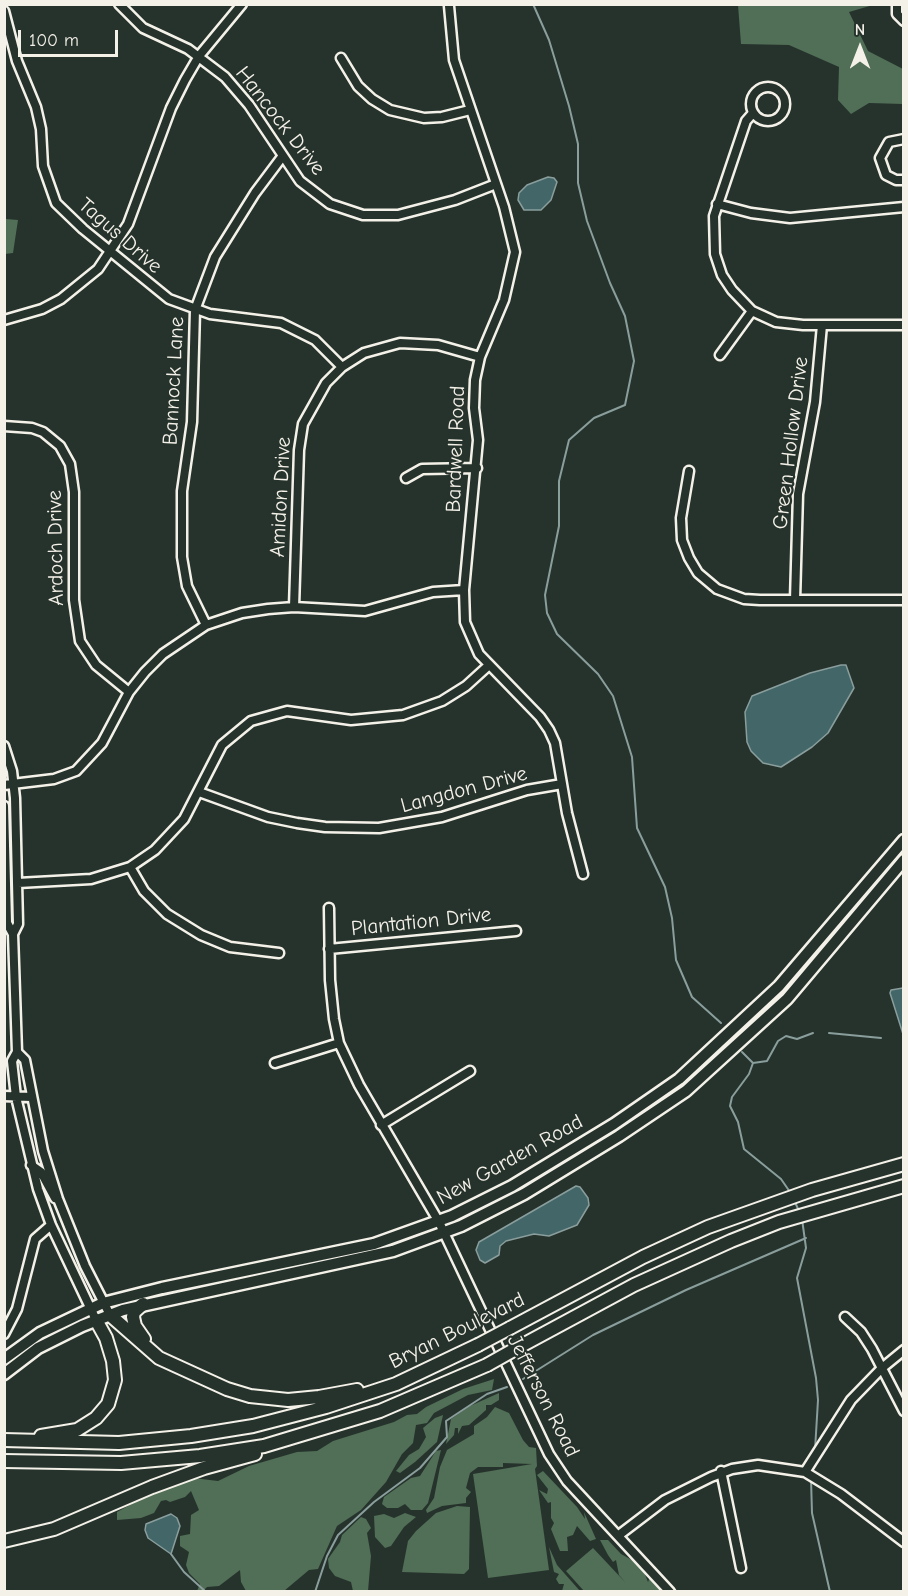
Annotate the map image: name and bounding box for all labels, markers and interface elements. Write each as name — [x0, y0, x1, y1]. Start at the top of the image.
scale bar — [21, 18, 122, 56]
north arrow — [830, 18, 890, 78]
text: N — [855, 21, 865, 39]
text: 100 m — [29, 30, 79, 51]
street label: Hancock Drive — [230, 61, 330, 181]
street label: Tagus Drive — [73, 193, 167, 279]
street label: Bannock Lane — [158, 316, 190, 446]
street label: Green Hollow Drive — [768, 355, 814, 531]
street label: Bardwell Road — [441, 385, 471, 513]
street label: Amidon Drive — [265, 436, 297, 558]
street label: Ardoch Drive — [42, 490, 70, 606]
street label: Langdon Drive — [398, 761, 530, 819]
street label: Plantation Drive — [350, 902, 492, 942]
street label: New Garden Road — [433, 1109, 587, 1211]
street label: Bryan Boulevard — [385, 1287, 529, 1375]
street label: Jefferson Road — [501, 1331, 585, 1461]

